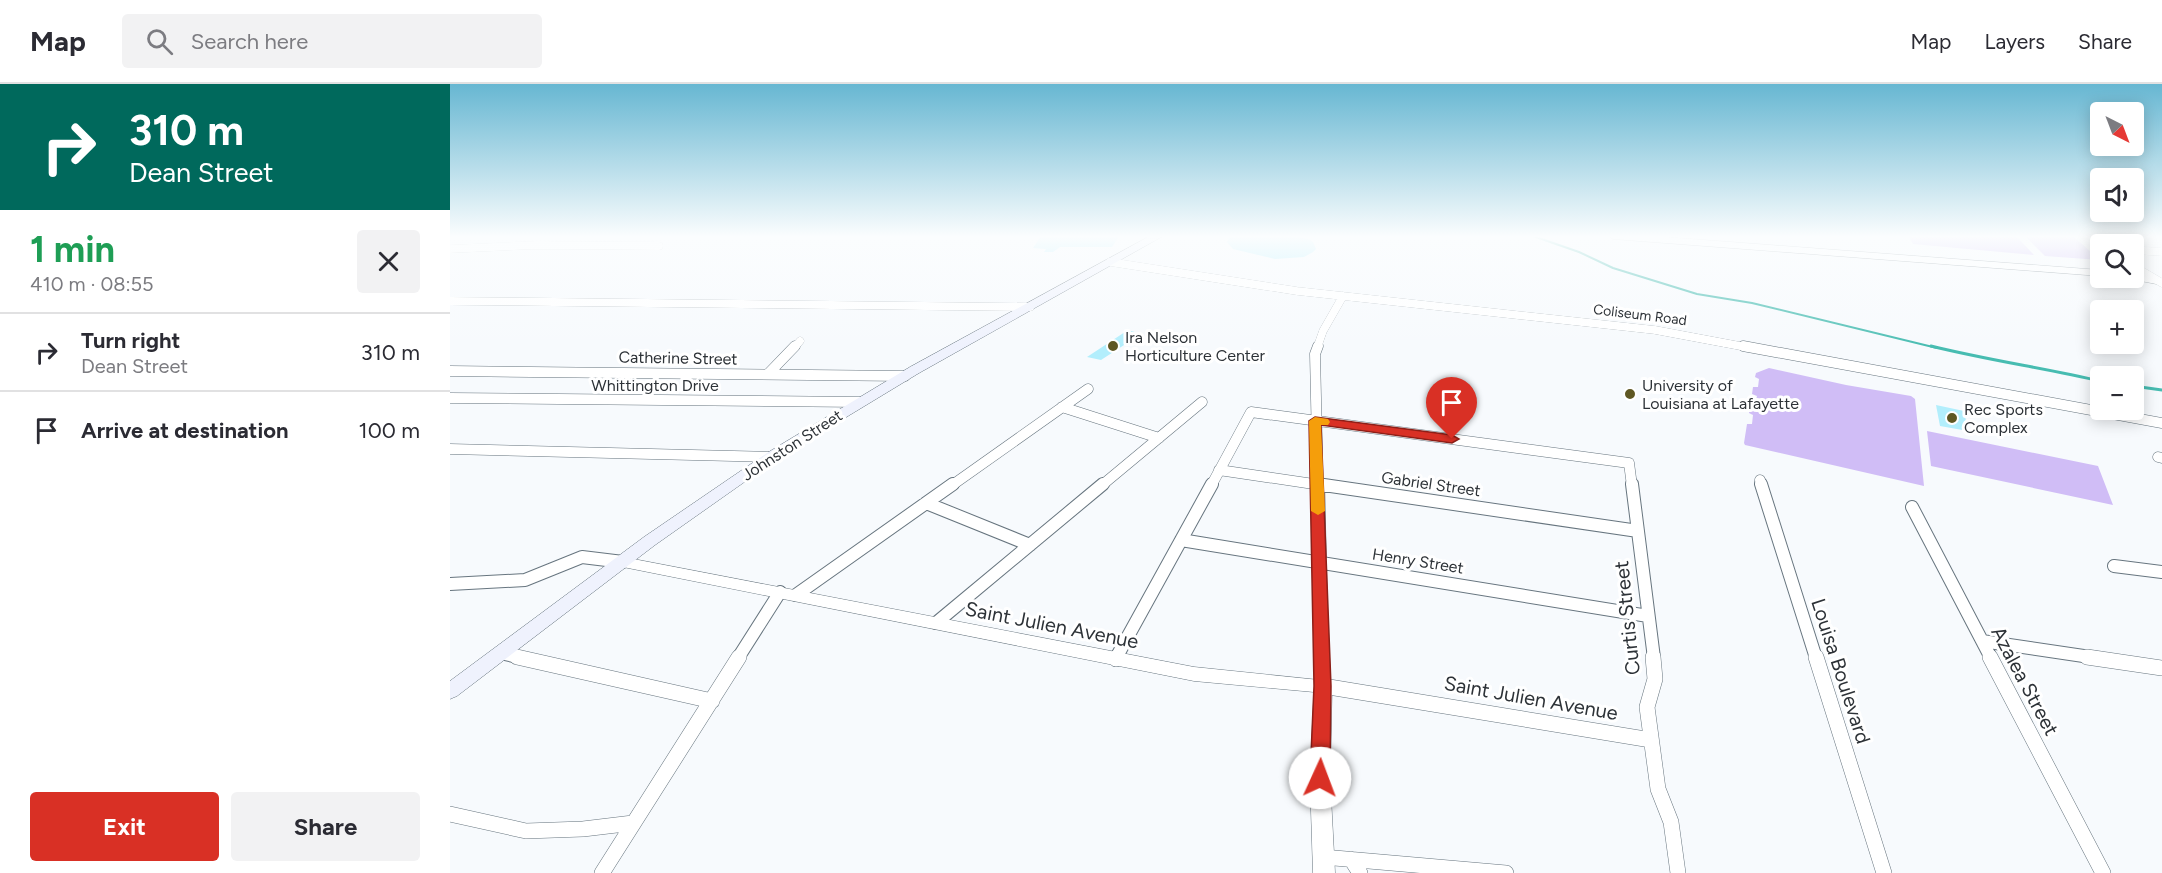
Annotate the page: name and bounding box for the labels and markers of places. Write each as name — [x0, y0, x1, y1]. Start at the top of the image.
place label: Ira Nelson Horticulture Center — [1125, 328, 1266, 365]
marker: Ira Nelson Horticulture Center — [1106, 339, 1120, 353]
place label: University of Louisiana at Lafayette — [1642, 376, 1799, 413]
pin — [1426, 377, 1477, 439]
marker: University of Louisiana at Lafayette — [1623, 387, 1637, 401]
place label: Rec Sports Complex — [1964, 400, 2043, 437]
marker: Rec Sports Complex — [1945, 411, 1959, 425]

